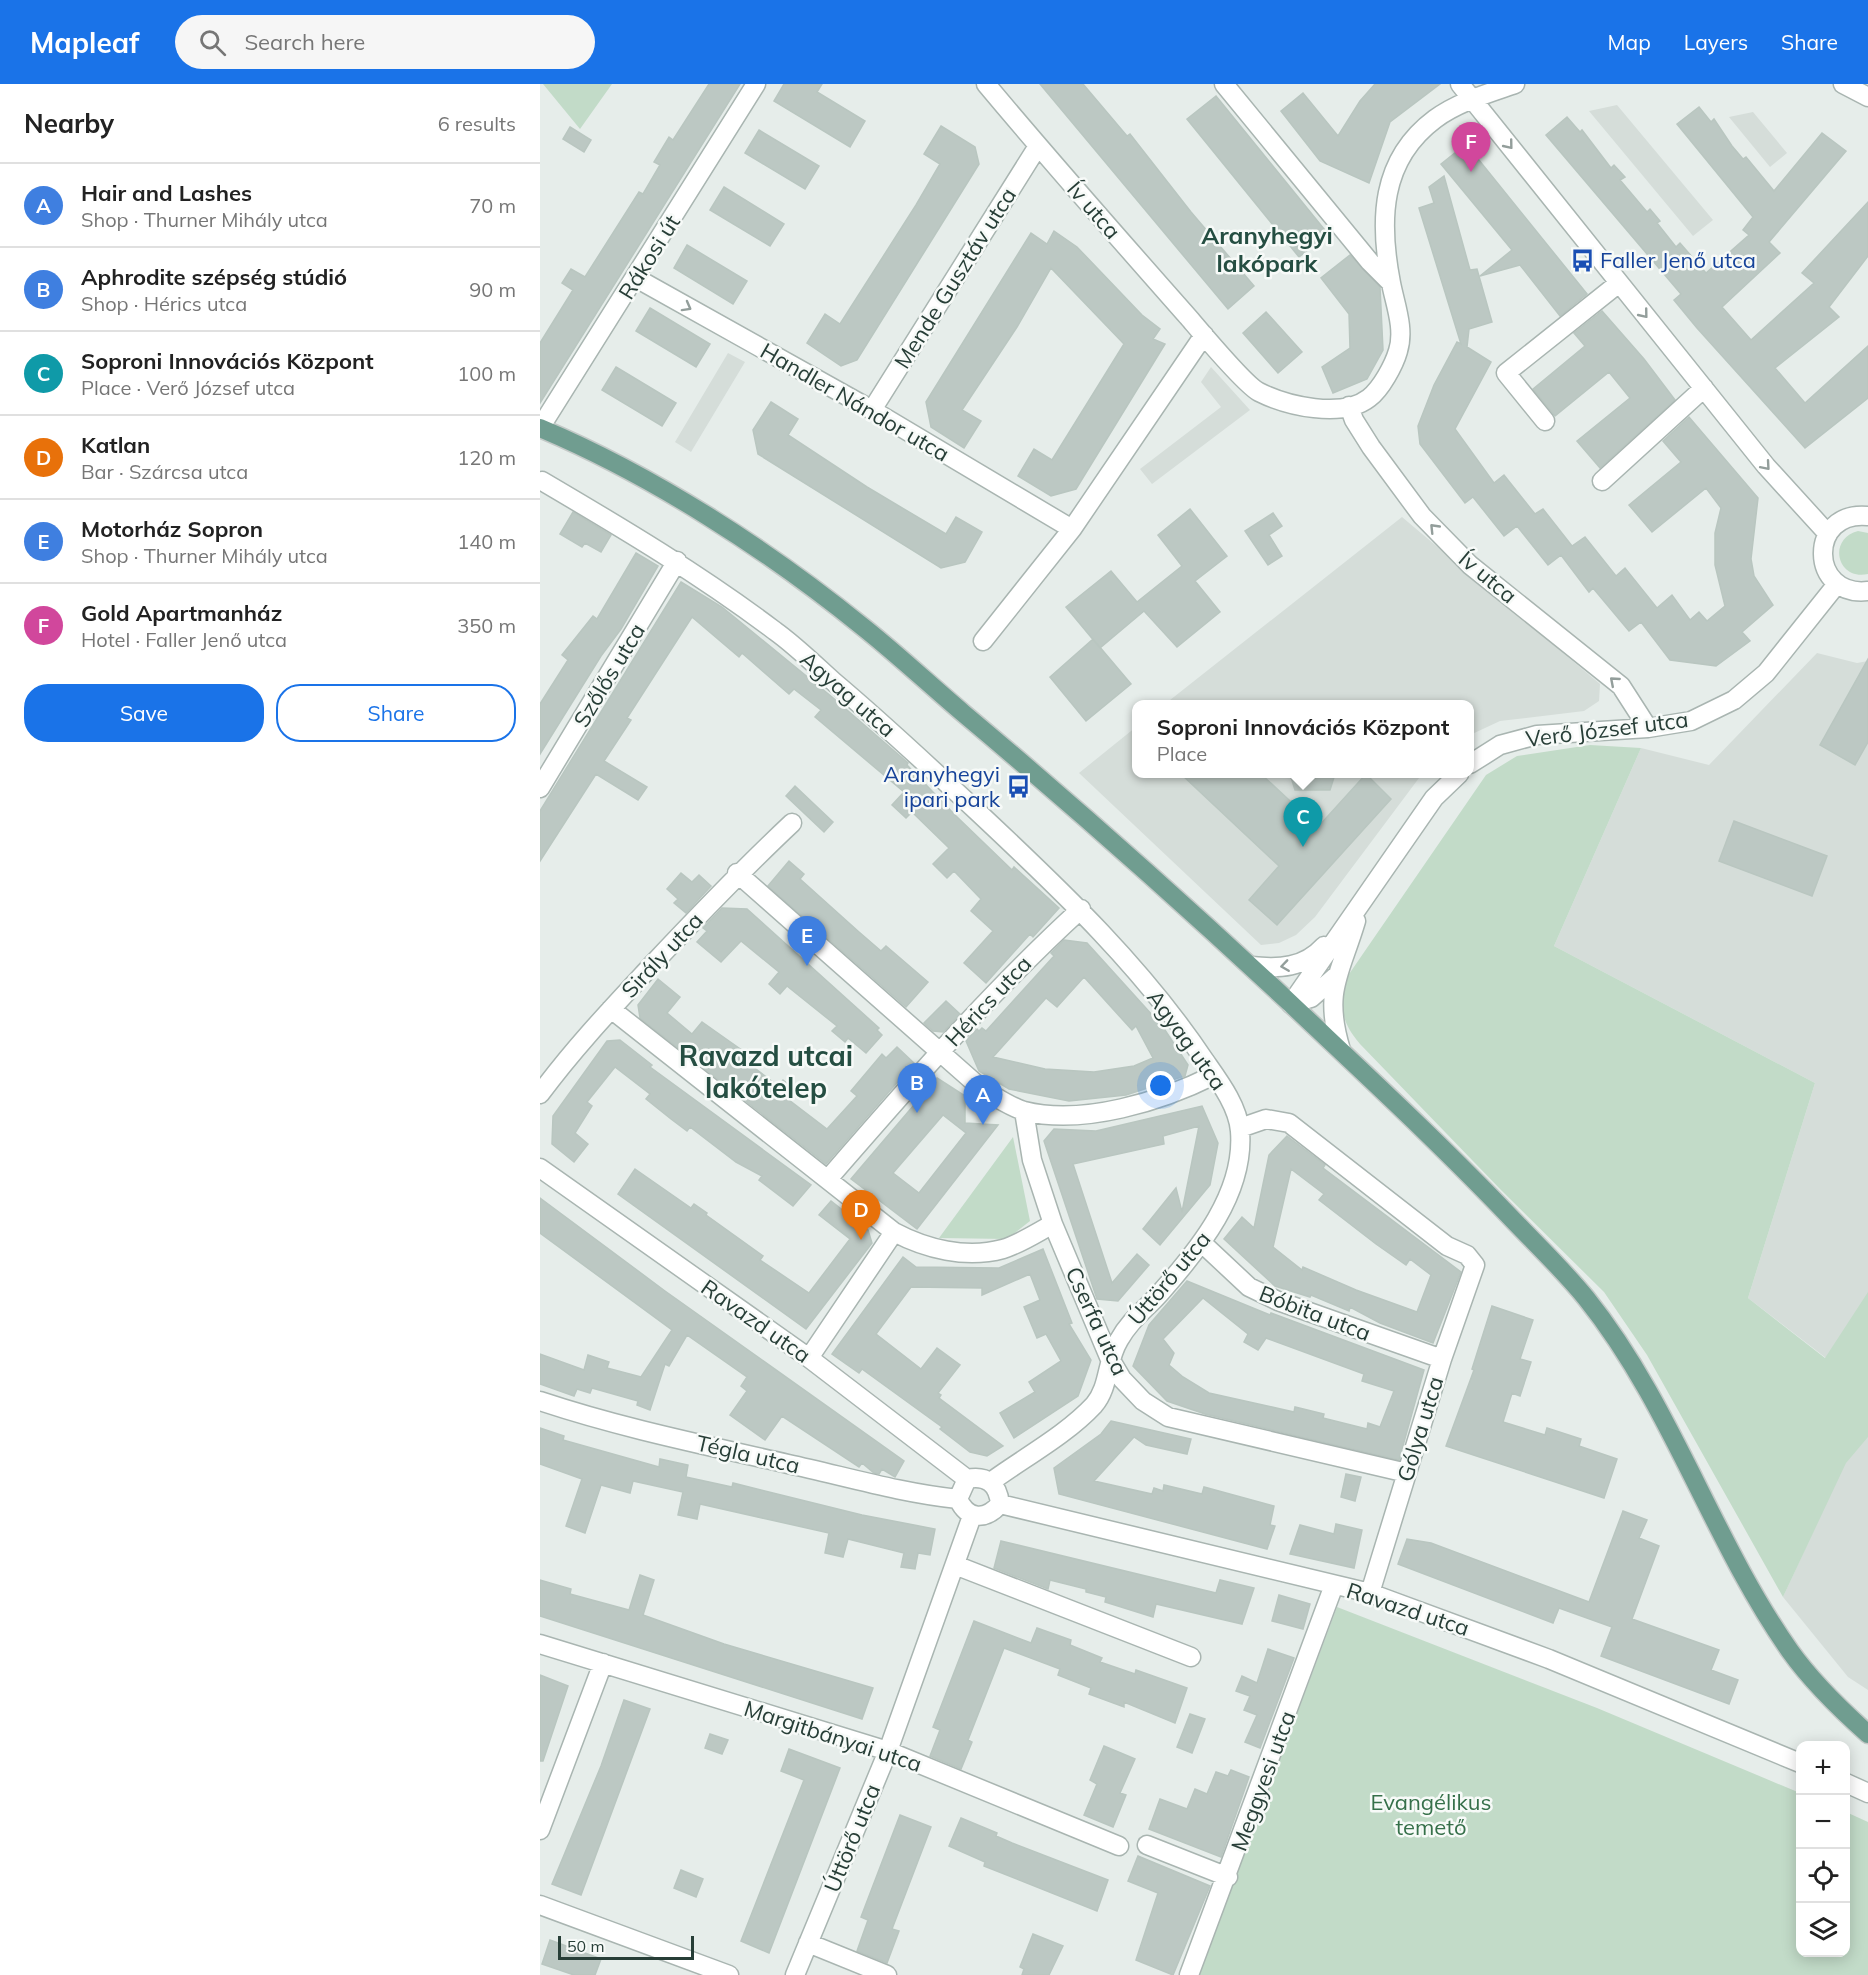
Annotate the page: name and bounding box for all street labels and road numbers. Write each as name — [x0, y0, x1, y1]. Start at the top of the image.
street label: Ív utca — [1061, 175, 1127, 245]
street label: Mende Gusztáv utca — [888, 182, 1022, 374]
street label: Rákosi út — [612, 209, 686, 304]
street label: Handler Nándor utca — [756, 337, 954, 467]
street label: Ív utca — [1453, 545, 1523, 609]
street label: Szőlős utca — [567, 618, 651, 732]
street label: Agyag utca — [795, 645, 901, 743]
street label: Verő József utca — [1524, 705, 1690, 753]
street label: Sirály utca — [615, 906, 709, 1004]
street label: Hérics utca — [939, 950, 1037, 1052]
street label: Agyag utca — [1141, 984, 1233, 1096]
street label: Úttörő utca — [1122, 1225, 1216, 1331]
street label: Cserfa utca — [1060, 1262, 1134, 1380]
street label: Ravazd utca — [696, 1273, 816, 1369]
street label: Bóbita utca — [1255, 1279, 1375, 1347]
street label: Gólya utca — [1391, 1373, 1449, 1485]
street label: Tégla utca — [694, 1429, 802, 1479]
street label: Ravazd utca — [1343, 1576, 1473, 1642]
street label: Margitbányai utca — [741, 1694, 925, 1778]
street label: Meggyesi utca — [1225, 1707, 1301, 1855]
street label: Úttörő utca — [818, 1780, 886, 1896]

